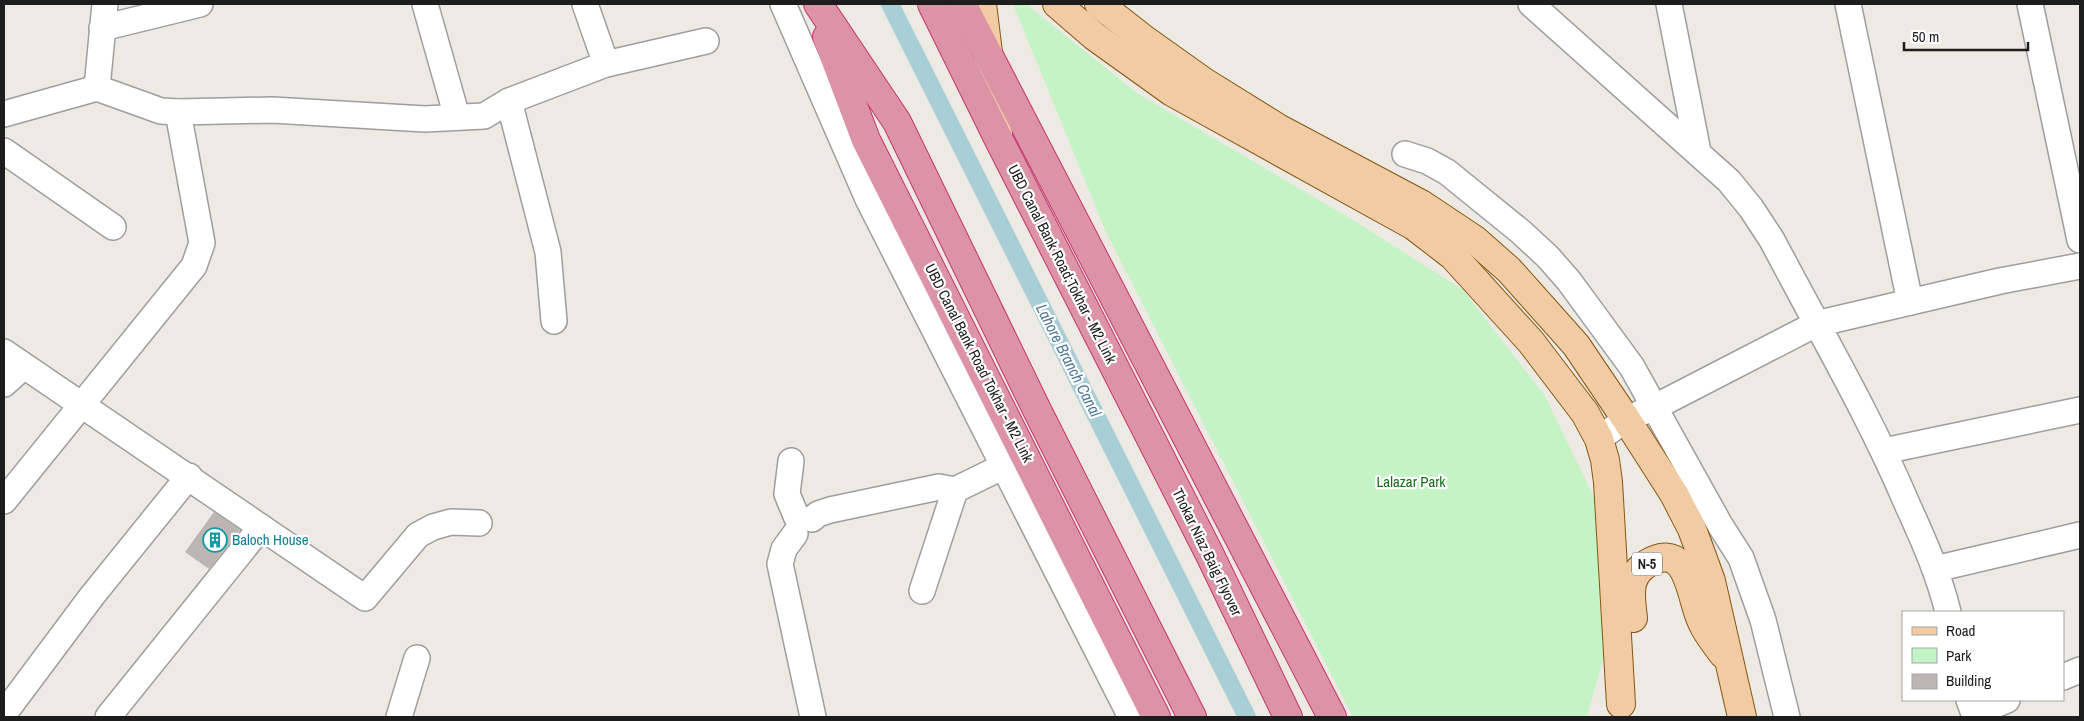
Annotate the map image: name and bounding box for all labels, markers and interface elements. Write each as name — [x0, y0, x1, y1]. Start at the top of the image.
scale bar — [1904, 20, 2028, 52]
text: 50 m — [1912, 26, 1939, 47]
street label: UBD Canal Bank Road;Tokhar - M2 Link — [1003, 161, 1122, 368]
street label: UBD Canal Bank Road Tokhar - M2 Link — [920, 260, 1039, 467]
water label: Lahore Branch Canal — [1031, 300, 1107, 421]
park label: Lalazar Park — [1376, 471, 1446, 492]
street label: Thokar Niaz Baig Flyover — [1167, 485, 1247, 619]
building icon: Baloch House — [202, 527, 228, 553]
place label: Baloch House — [232, 529, 309, 550]
road number: N-5 — [1632, 552, 1662, 576]
legend — [1902, 611, 2064, 701]
text: Road — [1946, 620, 1975, 641]
text: Park — [1946, 645, 1972, 666]
text: Building — [1946, 670, 1991, 691]

